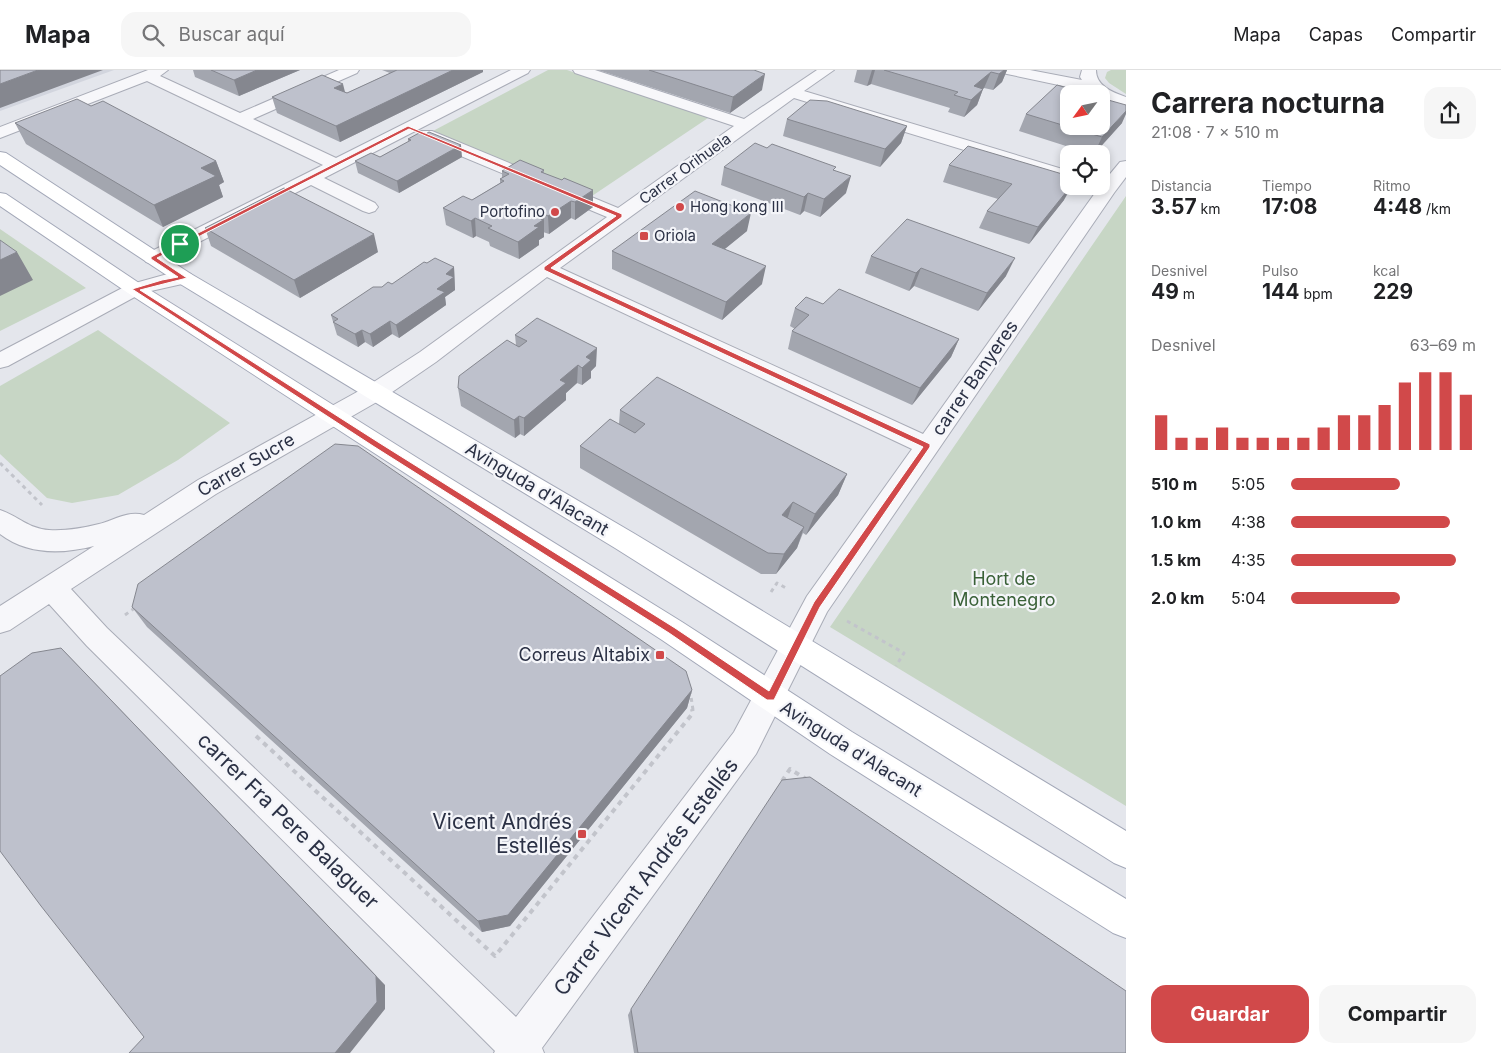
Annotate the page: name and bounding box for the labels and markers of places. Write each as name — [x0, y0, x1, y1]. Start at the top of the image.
place label: Hong kong III — [690, 197, 784, 216]
marker: Hong kong III — [674, 201, 686, 213]
place label: Portofino — [480, 202, 545, 221]
marker: Portofino — [549, 206, 561, 218]
pin — [159, 223, 201, 265]
place label: Oriola — [654, 226, 696, 245]
marker: Oriola — [638, 230, 650, 242]
place label: Correus Altabix — [518, 644, 650, 665]
marker: Correus Altabix — [654, 649, 666, 661]
place label: Vicent Andrés Estellés — [432, 809, 572, 858]
marker: Vicent Andrés Estellés — [576, 828, 588, 840]

